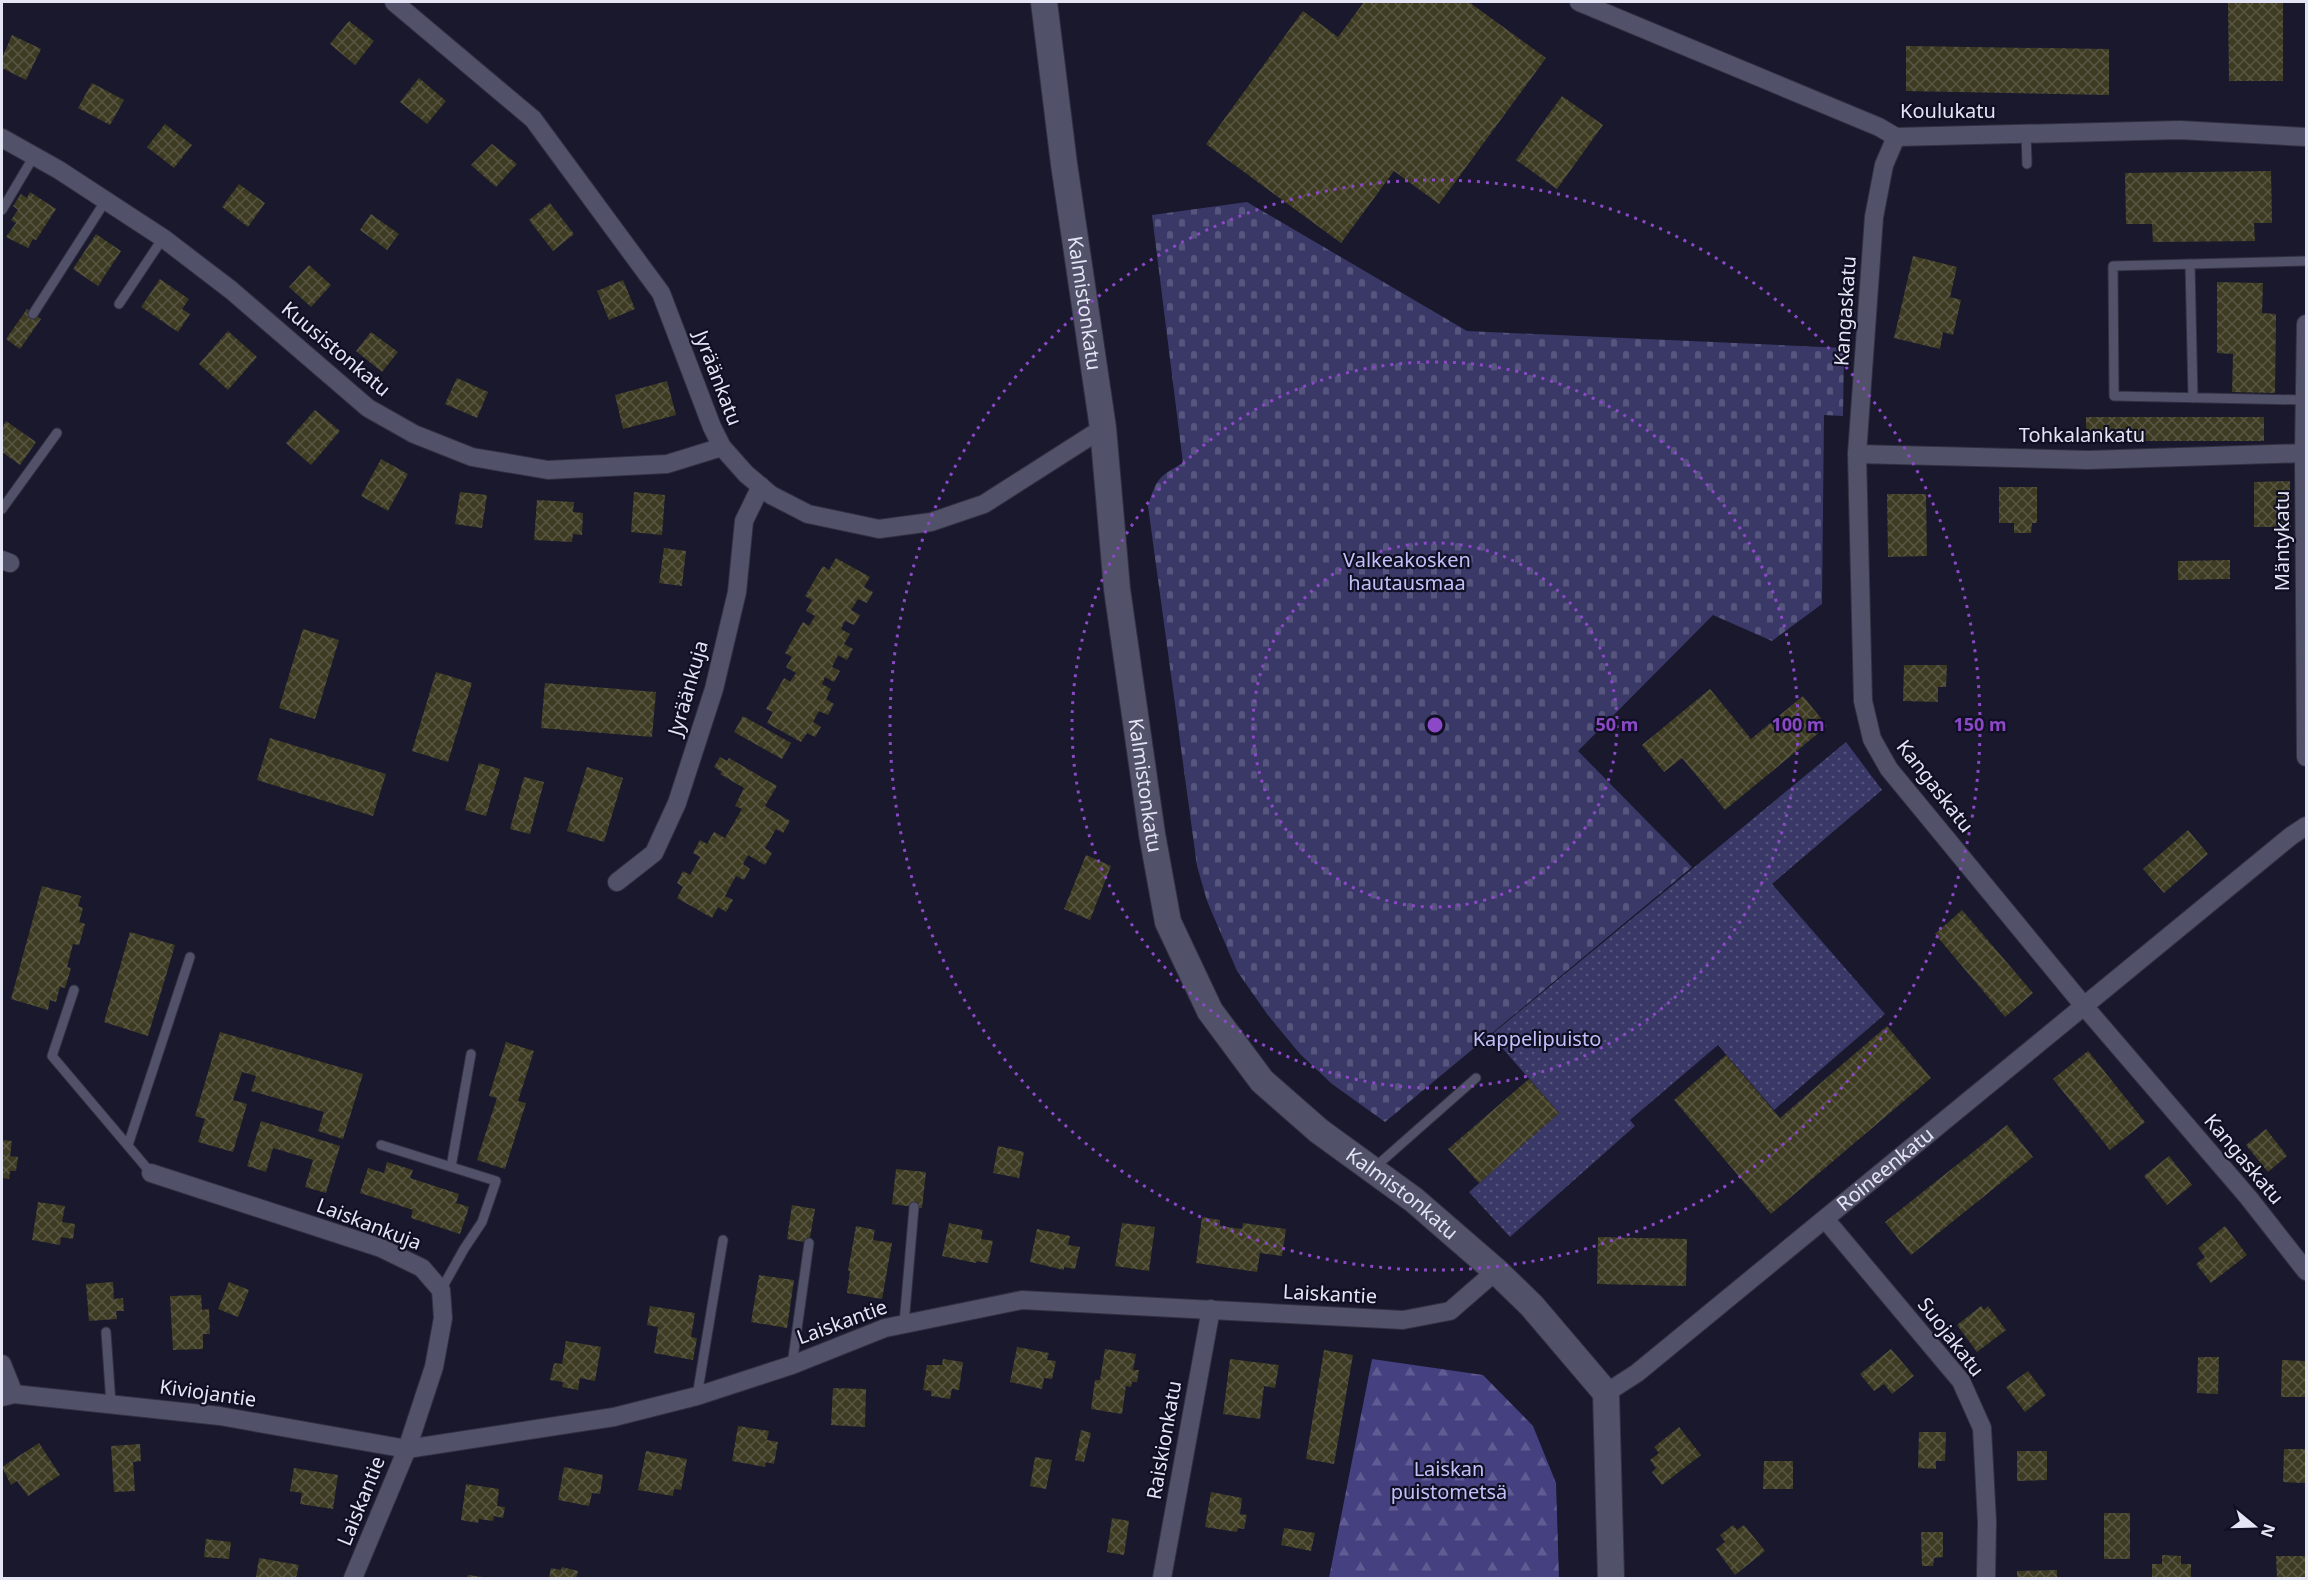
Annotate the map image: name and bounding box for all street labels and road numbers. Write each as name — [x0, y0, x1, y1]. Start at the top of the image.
street label: Koulukatu — [1900, 97, 1996, 124]
street label: Kalmistonkatu — [1062, 234, 1108, 372]
street label: Kangaskatu — [1827, 255, 1862, 367]
street label: Kuusistonkatu — [276, 295, 397, 402]
street label: Jyräänkatu — [687, 325, 749, 429]
street label: Tohkalankatu — [2019, 421, 2145, 448]
street label: Mäntykatu — [2268, 491, 2295, 591]
street label: Jyräänkuja — [661, 637, 714, 740]
street label: Kalmistonkatu — [1123, 716, 1169, 855]
street label: Kangaskatu — [1891, 734, 1980, 838]
street label: Kangaskatu — [2199, 1108, 2290, 1210]
street label: Roineenkatu — [1830, 1121, 1939, 1217]
street label: Kalmistonkatu — [1341, 1141, 1464, 1245]
street label: Laiskankuja — [313, 1191, 425, 1256]
street label: Laiskantie — [1282, 1278, 1378, 1309]
street label: Suojakatu — [1912, 1292, 1991, 1382]
street label: Laiskantie — [793, 1293, 891, 1350]
street label: Kiviojantie — [158, 1372, 258, 1413]
street label: Raiskionkatu — [1140, 1378, 1187, 1501]
street label: Laiskantie — [330, 1452, 391, 1550]

